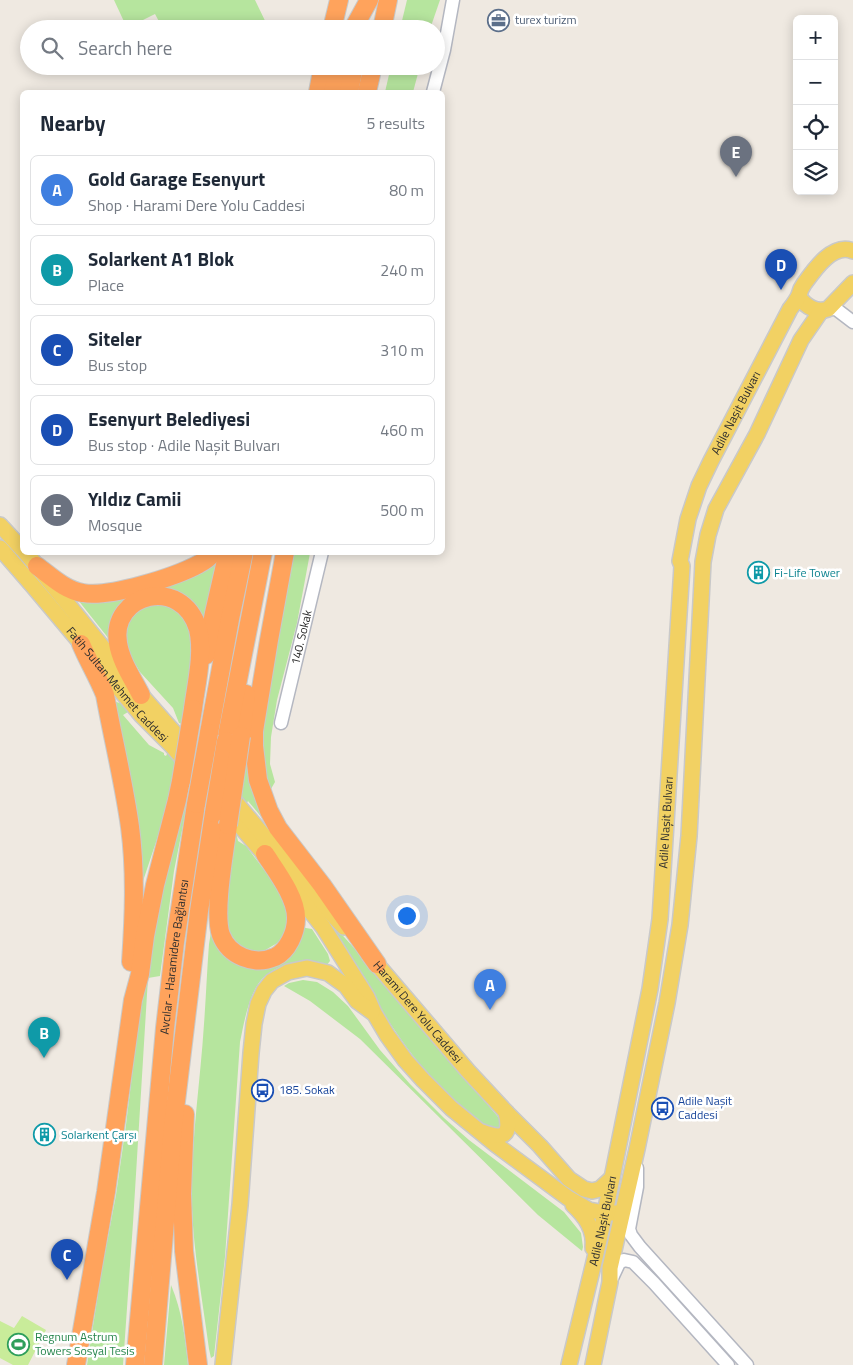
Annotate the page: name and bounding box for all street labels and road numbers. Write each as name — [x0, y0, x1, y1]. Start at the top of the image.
street label: Adile Naşit Bulvarı — [706, 367, 765, 458]
street label: 140. Sokak — [285, 608, 317, 667]
street label: Fatih Sultan Mehmet Caddesi — [62, 622, 173, 746]
street label: Adile Naşit Bulvarı — [653, 776, 678, 869]
street label: Avcılar - Haramidere Bağlantısı — [154, 878, 193, 1035]
street label: Harami Dere Yolu Caddesi — [369, 956, 467, 1067]
street label: Adile Naşit Bulvarı — [583, 1174, 621, 1268]

